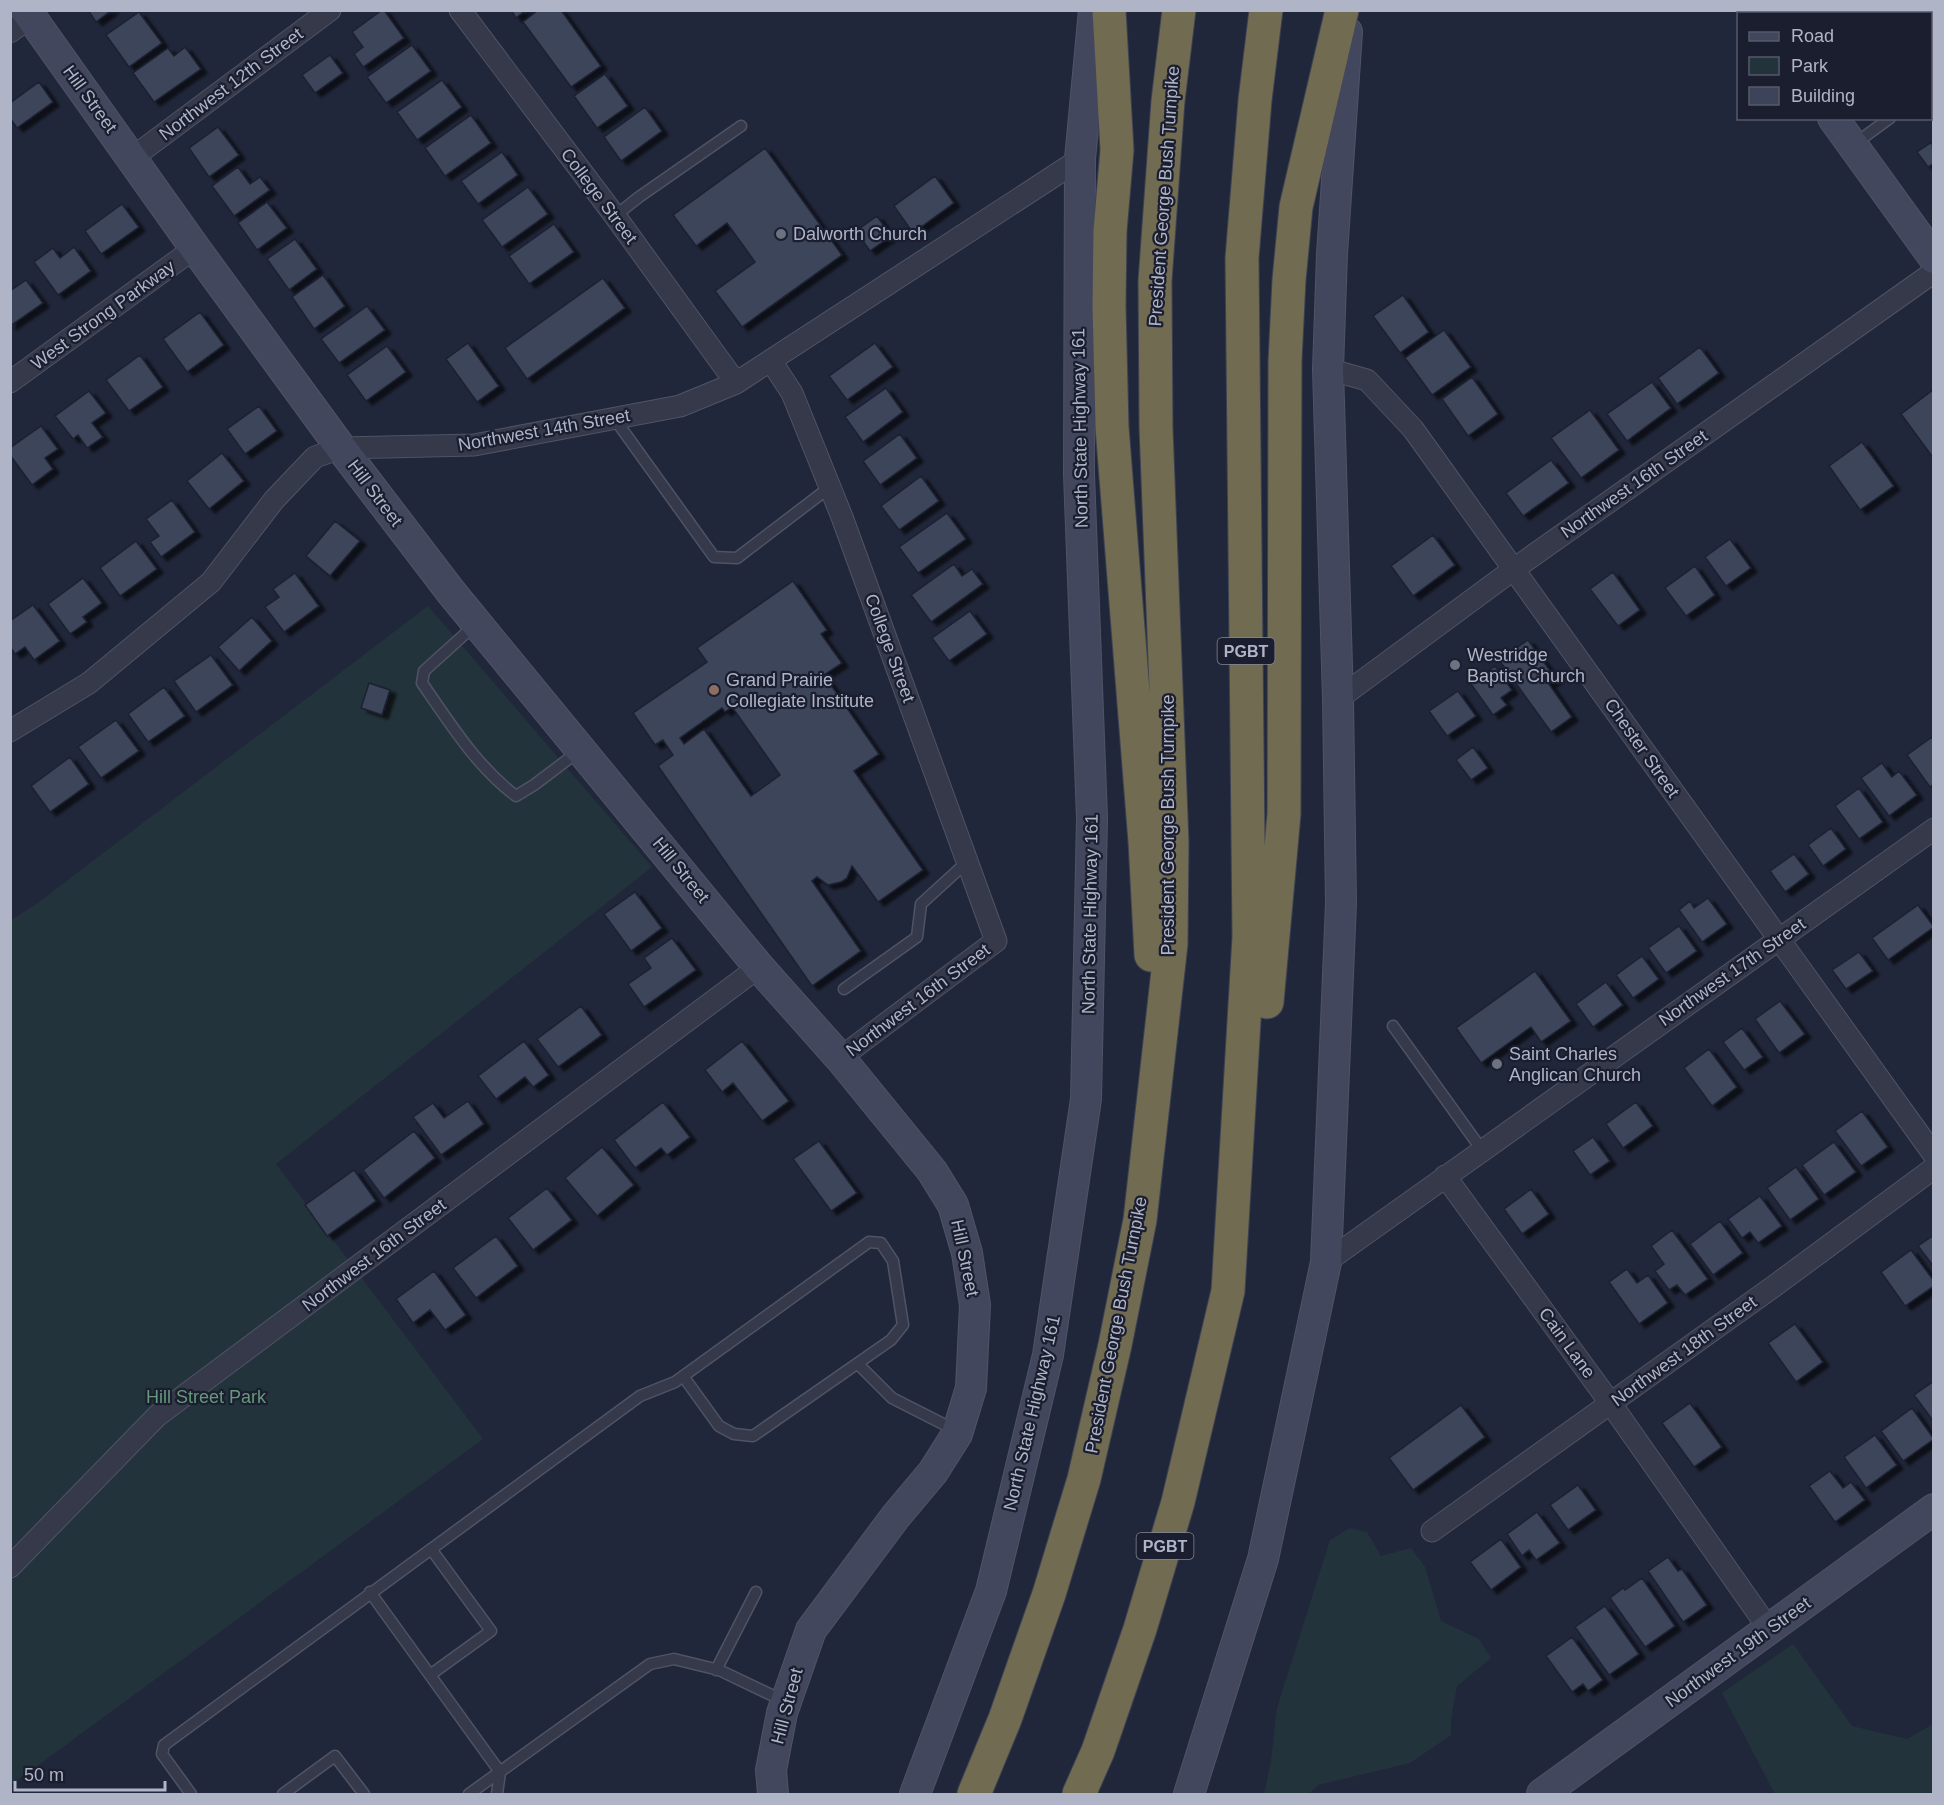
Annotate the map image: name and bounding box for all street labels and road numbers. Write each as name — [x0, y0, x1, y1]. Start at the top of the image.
street label: Northwest 12th Street — [155, 24, 307, 144]
street label: Hill Street — [59, 62, 121, 136]
street label: President George Bush Turnpike — [1145, 65, 1183, 327]
street label: College Street — [557, 144, 641, 248]
street label: West Strong Parkway — [27, 256, 179, 374]
street label: North State Highway 161 — [1068, 328, 1092, 528]
street label: Northwest 14th Street — [457, 405, 631, 455]
street label: Northwest 16th Street — [1557, 426, 1711, 542]
street label: Hill Street — [344, 456, 406, 530]
street label: College Street — [861, 591, 919, 705]
road number: PGBT — [1218, 638, 1274, 664]
street label: President George Bush Turnpike — [1158, 694, 1178, 956]
street label: Chester Street — [1601, 695, 1683, 801]
street label: North State Highway 161 — [1078, 814, 1102, 1014]
street label: Hill Street — [649, 833, 713, 907]
street label: Northwest 17th Street — [1655, 914, 1809, 1030]
street label: Northwest 16th Street — [842, 940, 994, 1060]
street label: Northwest 16th Street — [298, 1195, 450, 1315]
street label: President George Bush Turnpike — [1081, 1195, 1151, 1455]
street label: Hill Street — [947, 1218, 983, 1298]
street label: Northwest 18th Street — [1608, 1292, 1760, 1410]
street label: Cain Lane — [1535, 1304, 1599, 1382]
street label: North State Highway 161 — [1000, 1313, 1064, 1513]
road number: PGBT — [1136, 1533, 1194, 1559]
street label: Northwest 19th Street — [1662, 1593, 1814, 1711]
street label: Hill Street — [767, 1666, 807, 1746]

